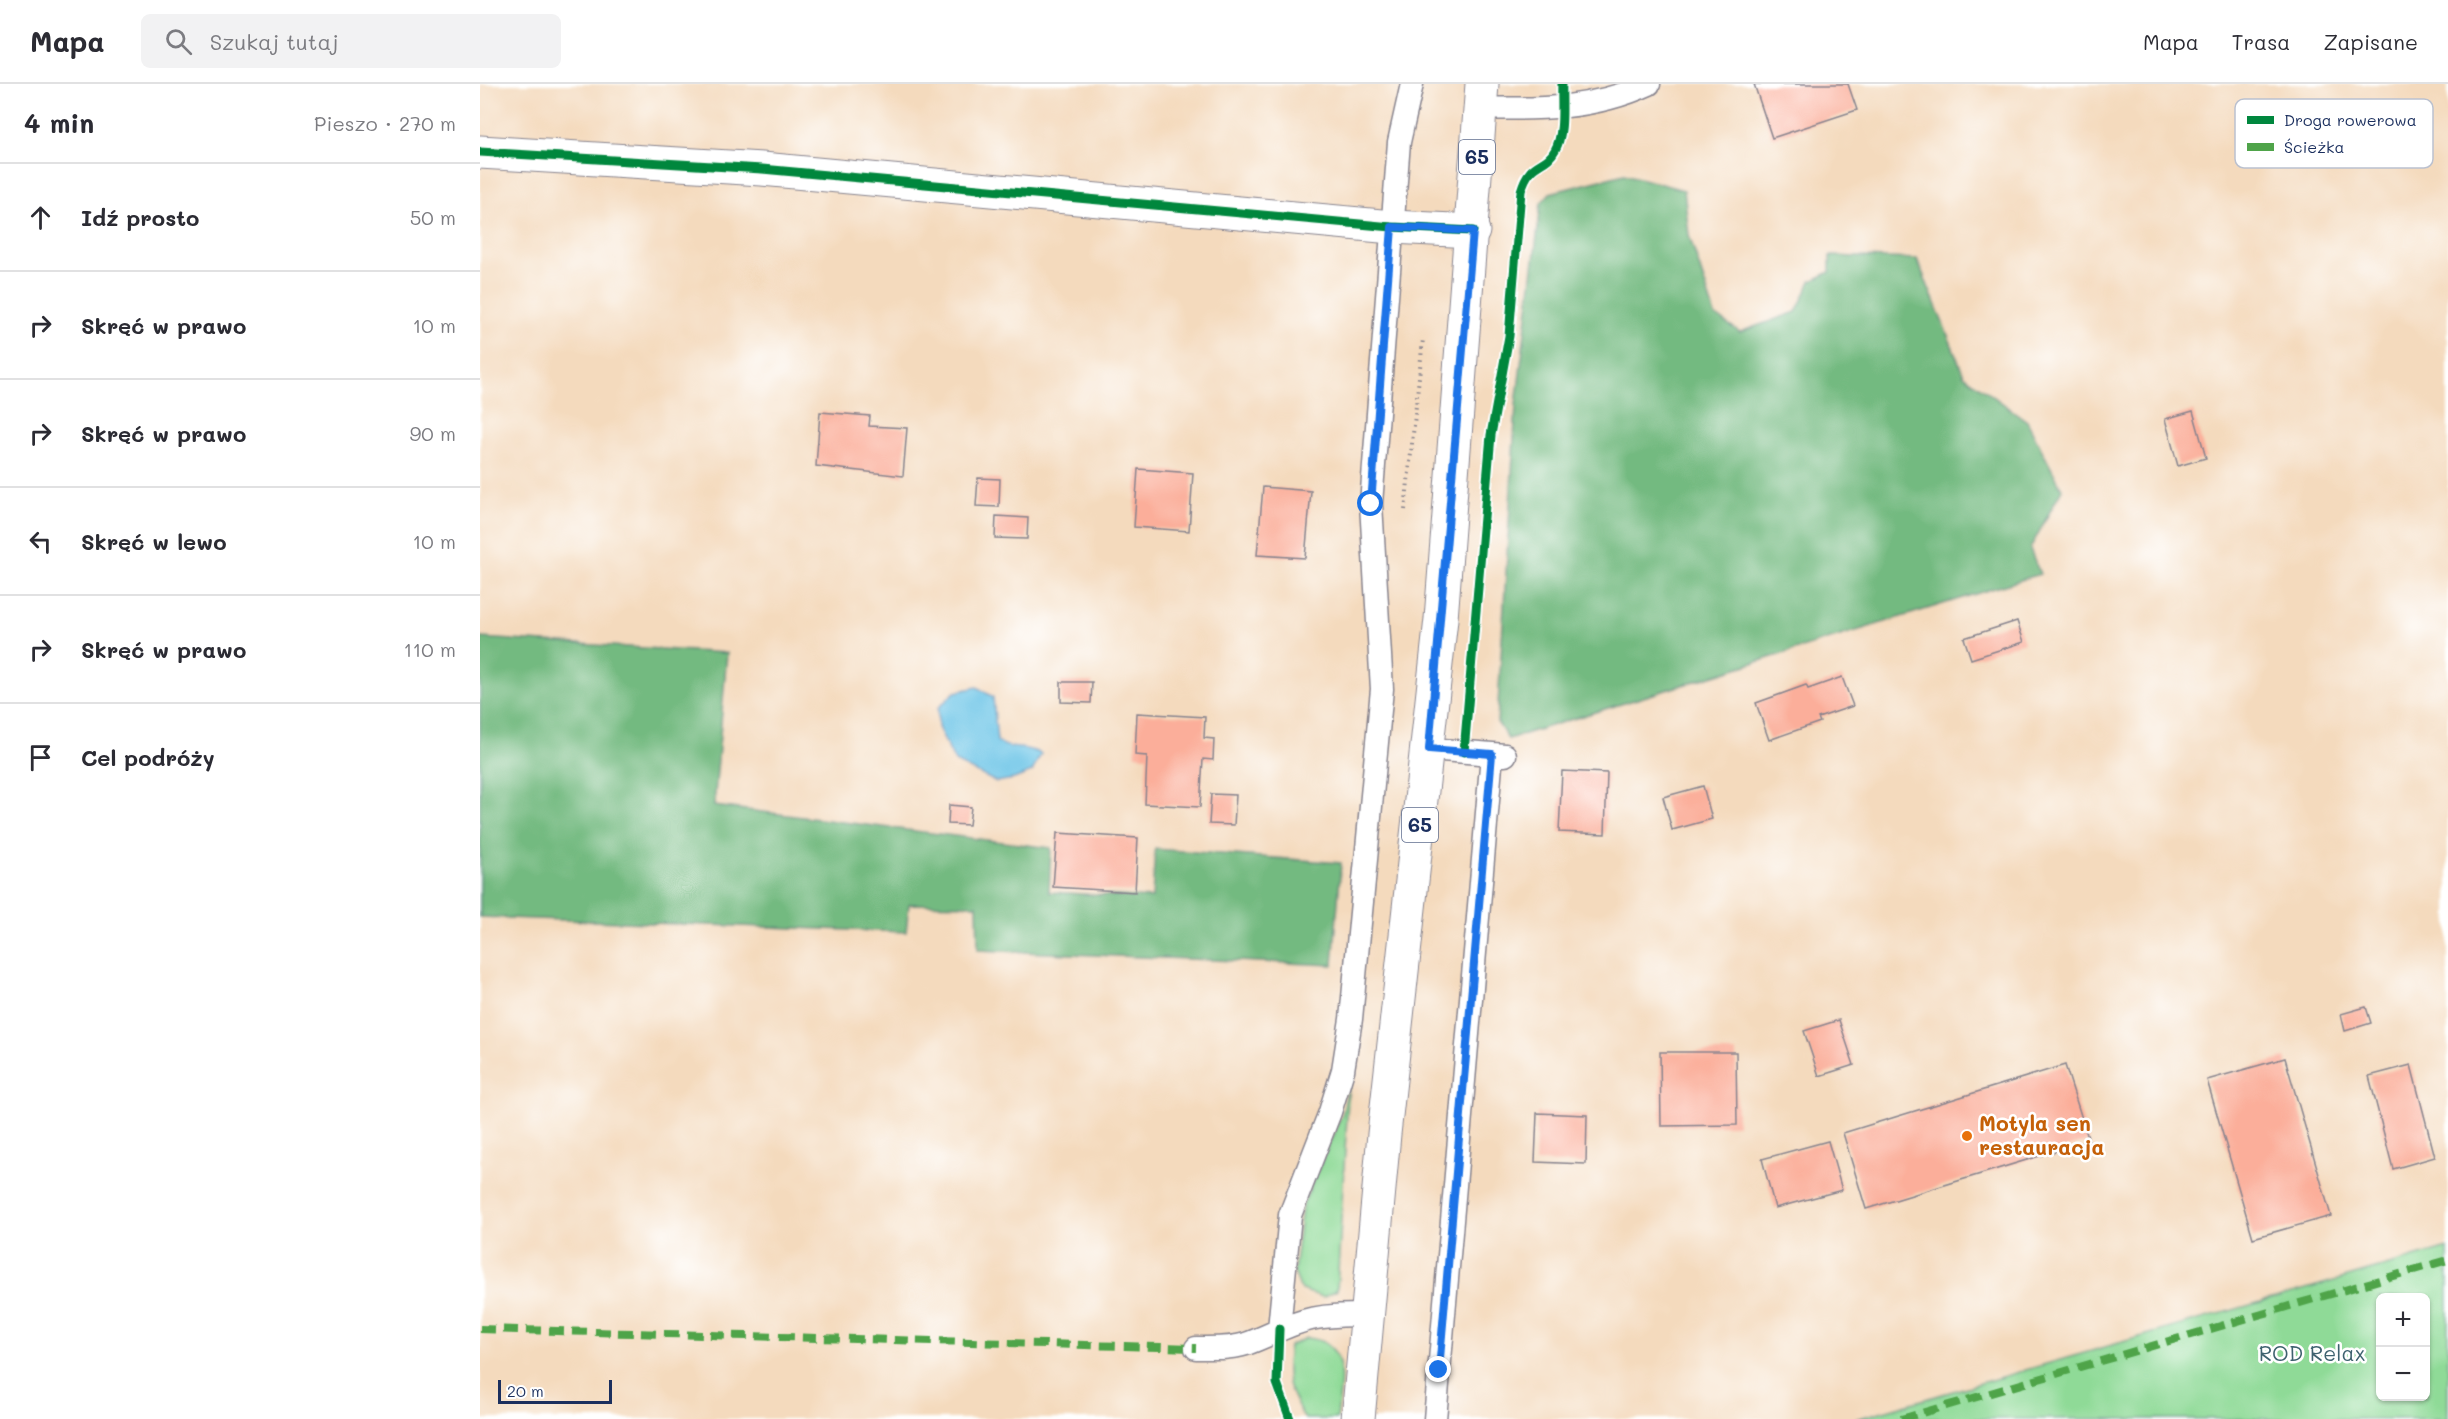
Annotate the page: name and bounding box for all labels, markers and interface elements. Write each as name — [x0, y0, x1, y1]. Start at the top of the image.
search box — [141, 14, 561, 68]
text: Mapa — [30, 23, 105, 59]
icon: search — [162, 25, 195, 58]
text: Szukaj tutaj — [210, 27, 339, 56]
text: Mapa — [2143, 28, 2199, 55]
text: Trasa — [2232, 28, 2290, 55]
text: Zapisane — [2323, 28, 2418, 55]
legend — [2235, 99, 2433, 168]
text: 4 min — [24, 106, 94, 140]
text: Droga rowerowa — [2284, 109, 2417, 130]
text: Pieszo · 270 m — [314, 110, 456, 136]
text: Ścieżka — [2284, 136, 2345, 157]
road number: 65 — [1459, 140, 1495, 174]
icon: ahead — [24, 201, 57, 234]
text: Idź prosto — [81, 203, 199, 232]
text: 50 m — [410, 204, 456, 230]
icon: right — [24, 309, 57, 342]
text: Skręć w prawo — [81, 311, 246, 340]
text: 10 m — [412, 312, 456, 338]
icon: right — [24, 417, 57, 450]
text: Skręć w prawo — [81, 419, 246, 448]
text: 90 m — [410, 420, 456, 446]
route start — [1357, 490, 1383, 516]
icon: left — [24, 525, 57, 558]
text: Skręć w lewo — [81, 527, 227, 556]
text: 10 m — [412, 528, 456, 554]
icon: right — [24, 633, 57, 666]
text: Skręć w prawo — [81, 635, 246, 664]
text: 110 m — [403, 636, 456, 662]
icon: arrive — [24, 741, 57, 774]
text: Cel podróży — [81, 743, 215, 772]
road number: 65 — [1402, 808, 1438, 842]
place label: Motyla sen restauracja — [1979, 1109, 2105, 1160]
marker: Motyla sen restauracja — [1960, 1129, 1974, 1143]
map controls — [2376, 1293, 2430, 1401]
button: + — [2376, 1293, 2430, 1347]
park label: ROD Relax — [2259, 1339, 2365, 1366]
button: − — [2376, 1347, 2430, 1401]
route end — [1425, 1356, 1451, 1382]
scale bar — [498, 1377, 612, 1404]
text: 20 m — [507, 1380, 544, 1401]

